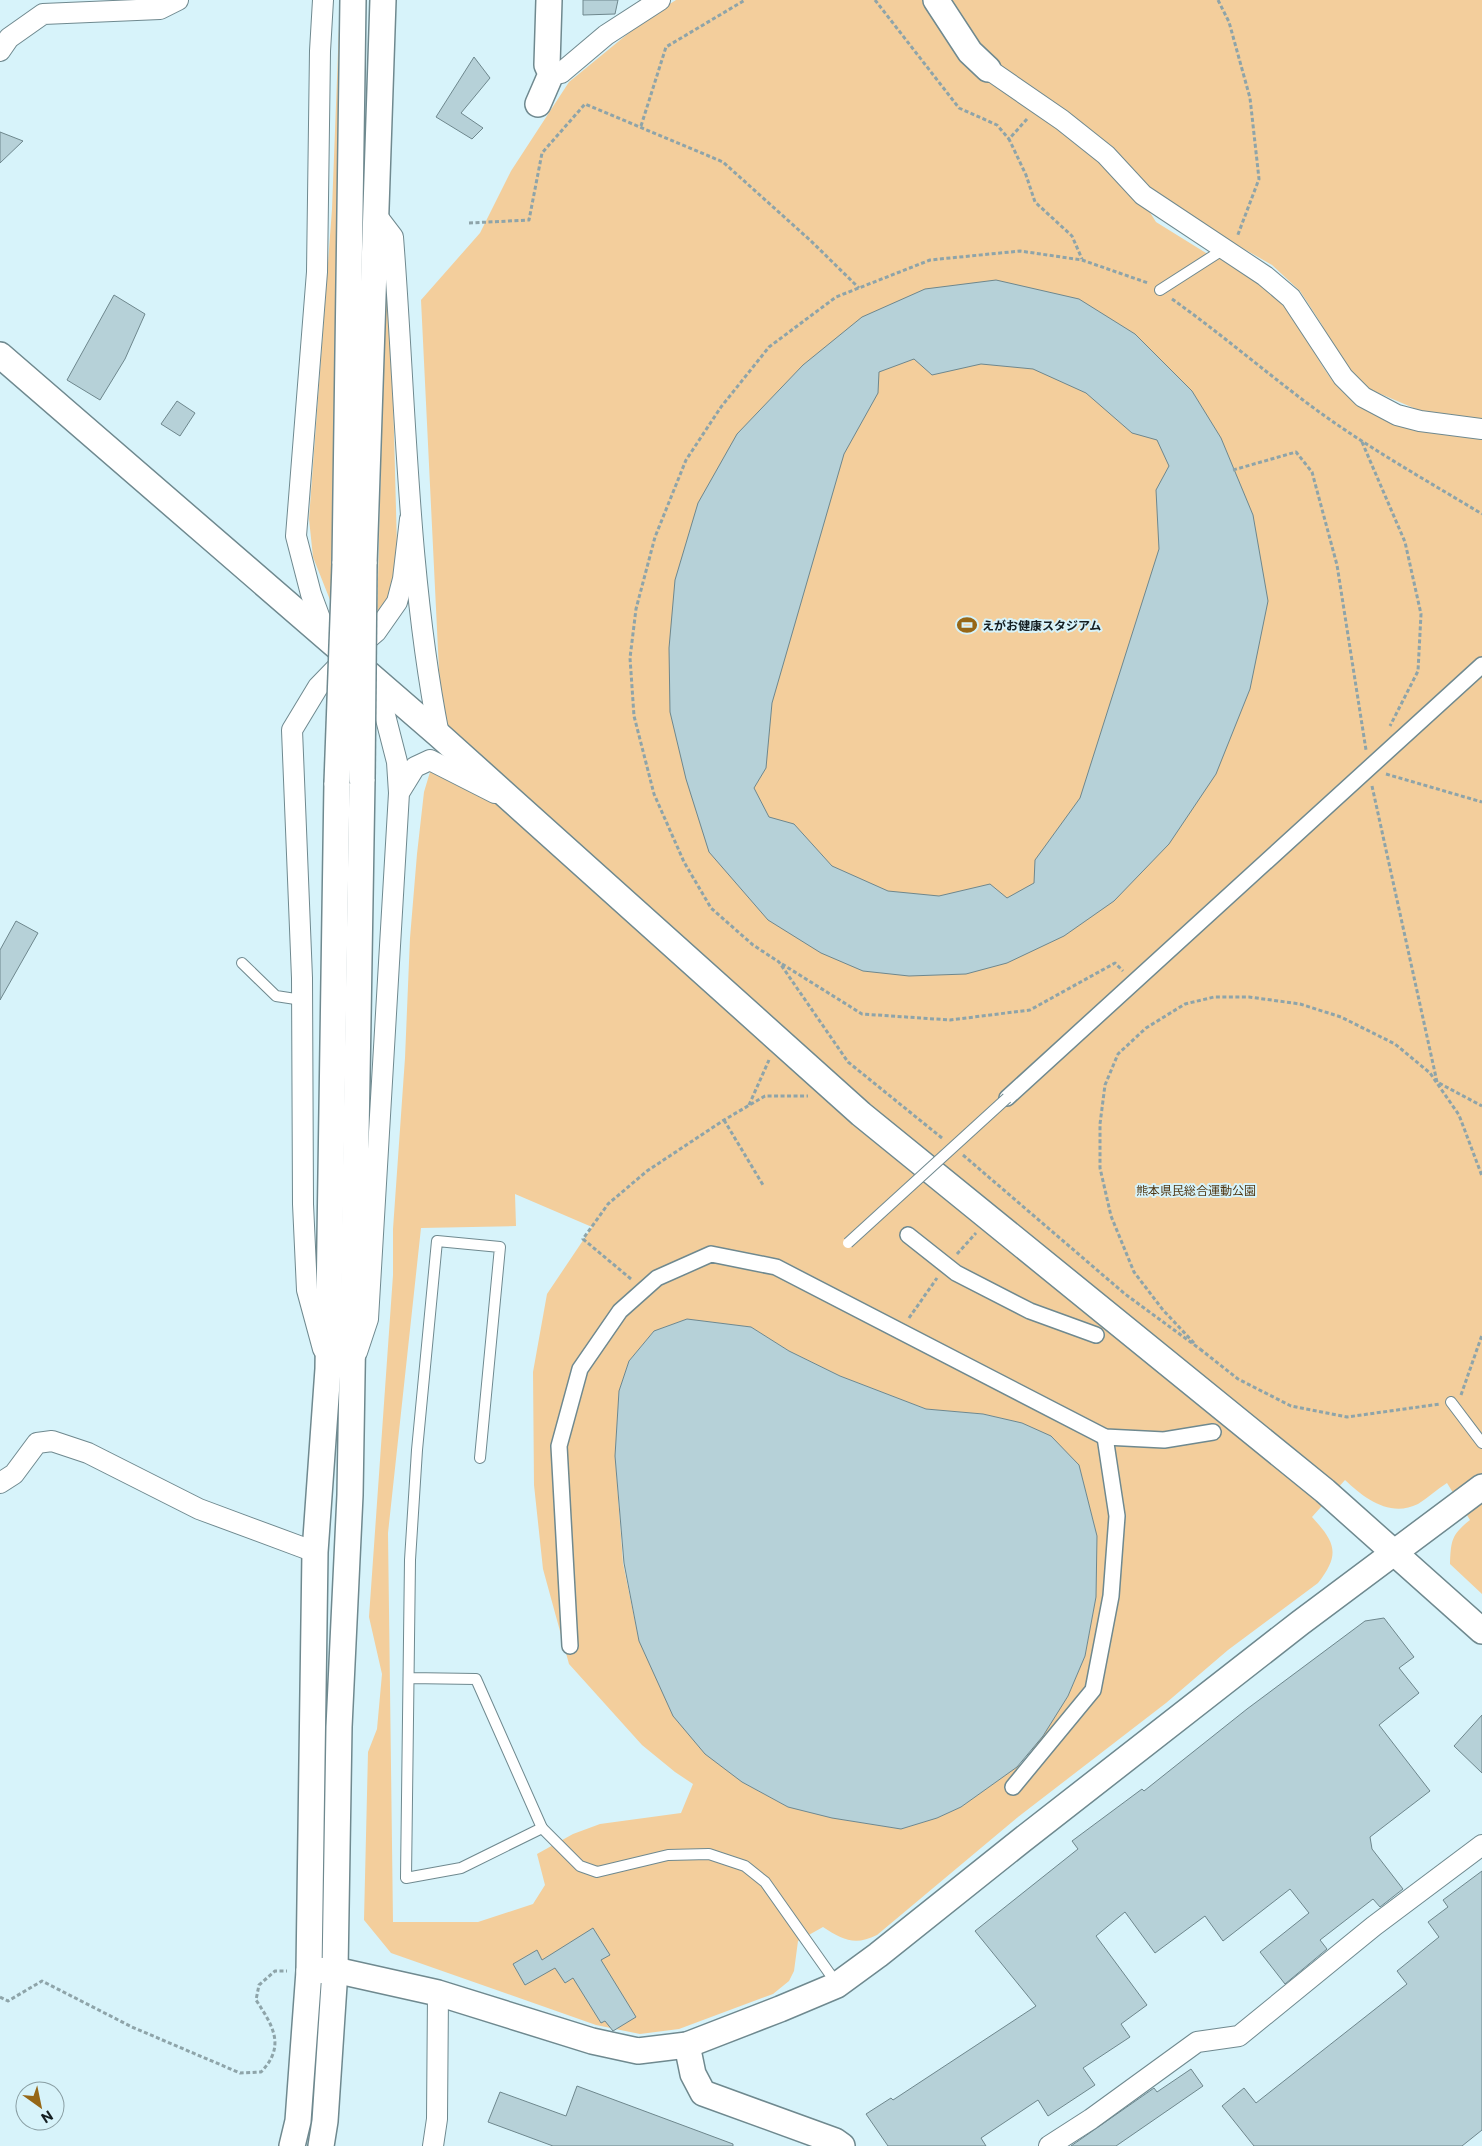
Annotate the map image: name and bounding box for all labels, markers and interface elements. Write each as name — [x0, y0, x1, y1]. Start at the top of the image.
sports icon: えがお健康スタジアム — [956, 614, 978, 636]
place label: えがお健康スタジアム — [982, 618, 1101, 632]
park label: 熊本県民総合運動公園 — [1136, 1183, 1256, 1197]
north arrow — [15, 2081, 65, 2131]
text: N — [38, 2107, 56, 2127]

